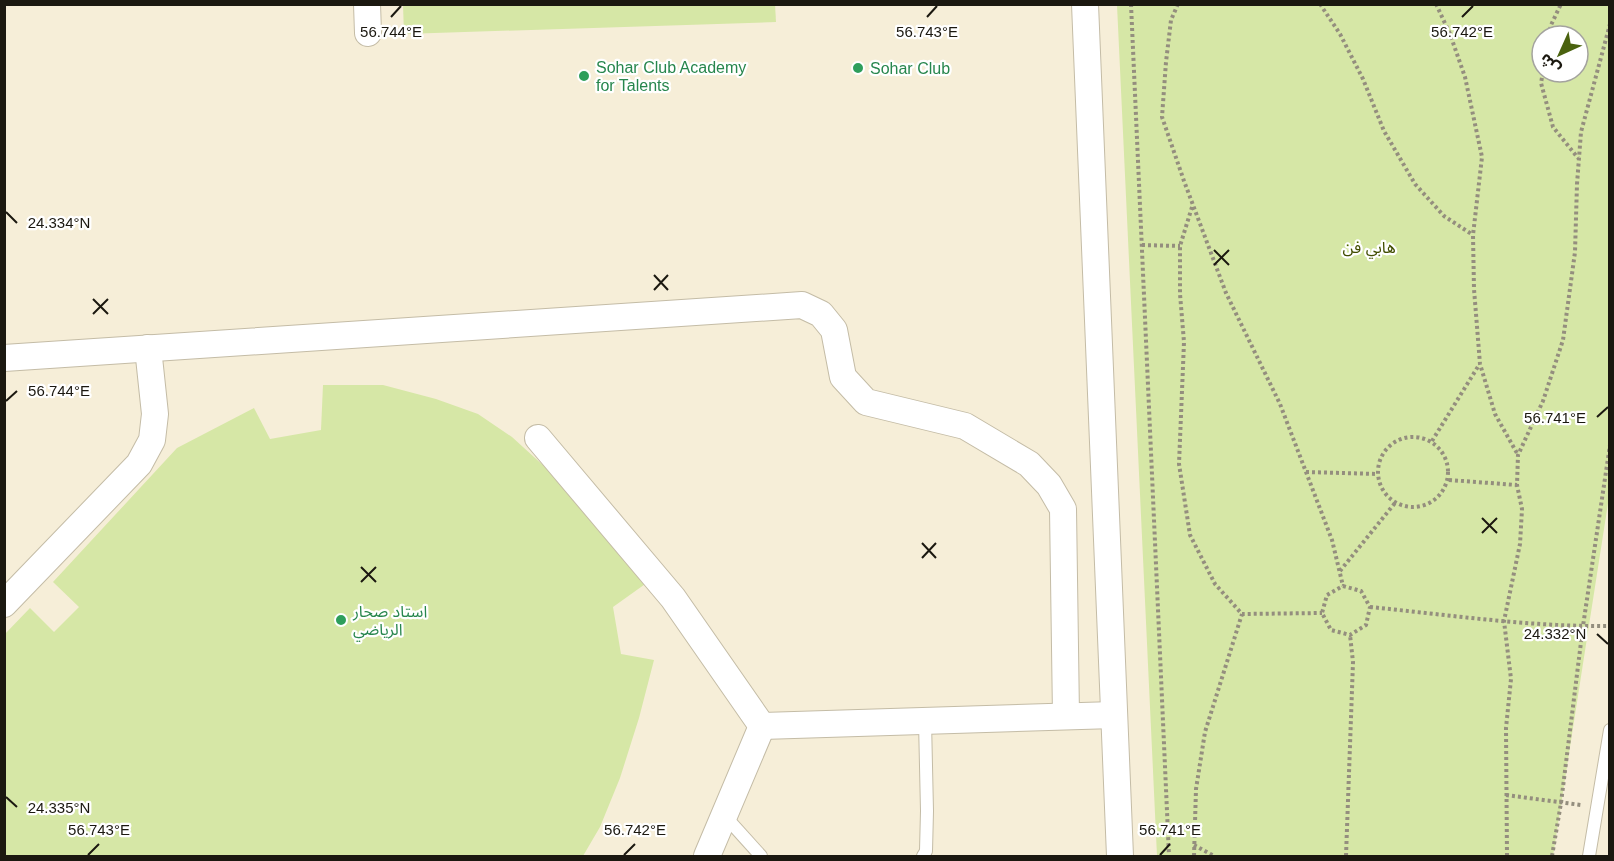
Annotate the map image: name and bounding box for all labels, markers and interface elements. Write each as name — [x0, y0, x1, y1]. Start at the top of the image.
text: 56.744°E — [360, 23, 422, 40]
text: 56.743°E — [896, 23, 958, 40]
text: 56.742°E — [1431, 23, 1493, 40]
north arrow — [1530, 24, 1590, 84]
text: ش — [1536, 50, 1564, 78]
place label: Sohar Club Academy for Talents — [596, 59, 746, 94]
place label: Sohar Club — [870, 60, 950, 77]
marker: Sohar Club — [851, 61, 865, 75]
marker: Sohar Club Academy for Talents — [577, 69, 591, 83]
text: 24.334°N — [28, 214, 90, 231]
park label: هابي فن — [1342, 239, 1396, 259]
text: 56.744°E — [28, 382, 90, 399]
text: 56.741°E — [1524, 409, 1586, 426]
place label: استاد صحار الرياضي — [352, 603, 427, 641]
marker: استاد صحار الرياضي — [334, 613, 348, 627]
text: 24.332°N — [1524, 625, 1586, 642]
text: 24.335°N — [28, 799, 90, 816]
text: 56.743°E — [68, 821, 130, 838]
text: 56.742°E — [604, 821, 666, 838]
text: 56.741°E — [1139, 821, 1201, 838]

